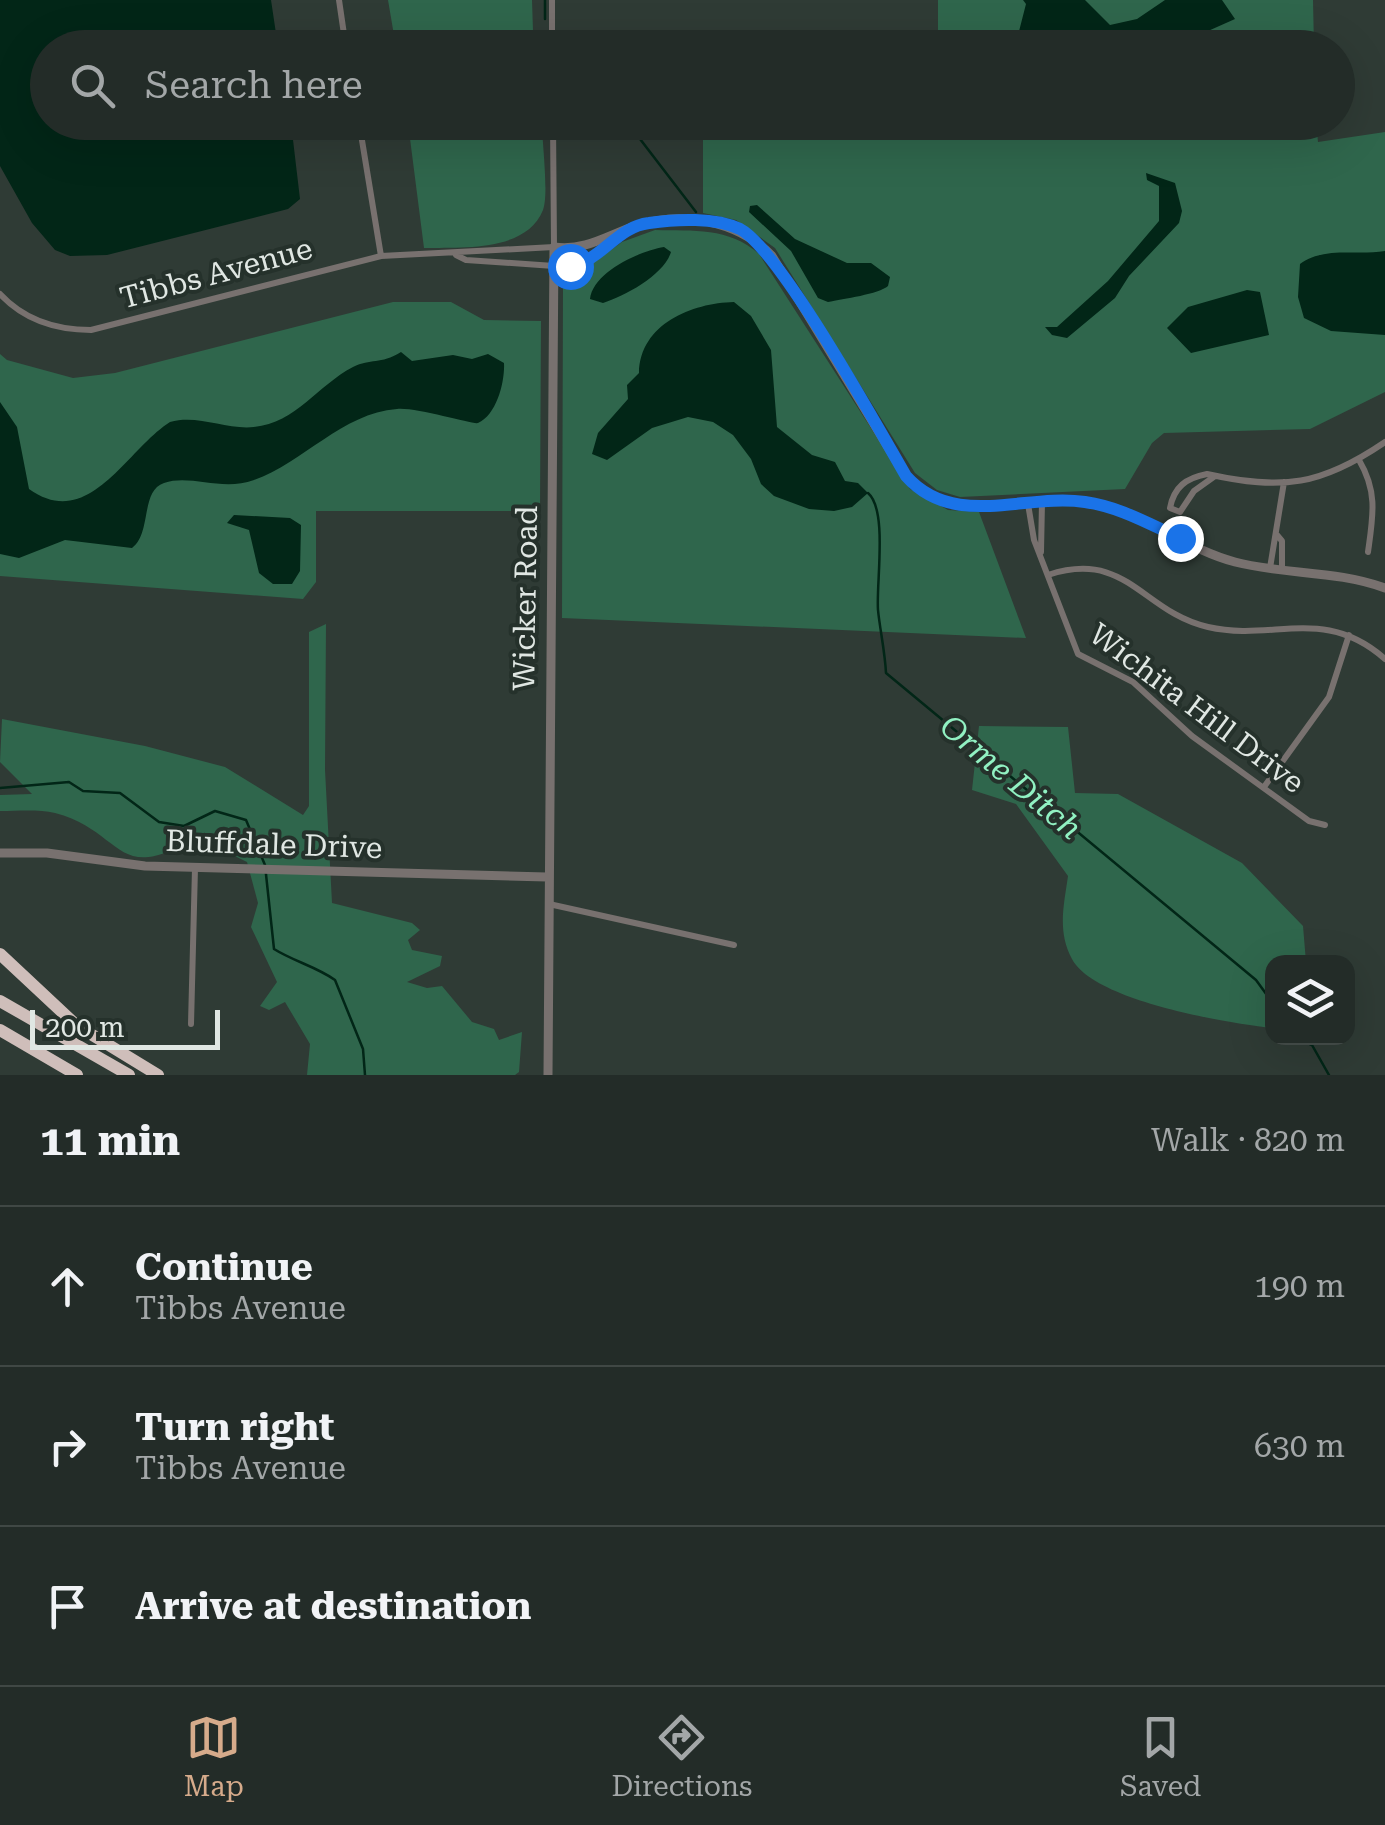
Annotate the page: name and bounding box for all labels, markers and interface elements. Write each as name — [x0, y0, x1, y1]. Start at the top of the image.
search box — [30, 30, 1355, 140]
icon: search — [65, 58, 120, 113]
text: Search here — [145, 63, 363, 107]
street label: Tibbs Avenue — [116, 231, 316, 315]
route start — [548, 244, 594, 290]
street label: Wicker Road — [506, 505, 544, 691]
route end — [1158, 516, 1204, 562]
street label: Wichita Hill Drive — [1083, 616, 1311, 800]
water label: Orme Ditch — [932, 707, 1090, 847]
street label: Bluffdale Drive — [165, 823, 383, 865]
map controls — [1265, 955, 1355, 1045]
button: layers — [1265, 955, 1355, 1045]
scale bar — [30, 1005, 220, 1050]
text: 200 m — [45, 1011, 125, 1044]
text: 11 min — [40, 1116, 180, 1165]
text: Walk · 820 m — [1151, 1121, 1345, 1159]
text: Continue — [135, 1245, 313, 1289]
icon: ahead — [40, 1259, 95, 1314]
text: 190 m — [1254, 1267, 1345, 1305]
text: Tibbs Avenue — [135, 1289, 346, 1327]
text: Turn right — [135, 1405, 334, 1449]
icon: right — [40, 1419, 95, 1474]
text: 630 m — [1254, 1427, 1345, 1465]
text: Tibbs Avenue — [135, 1449, 346, 1487]
icon: arrive — [40, 1579, 95, 1634]
text: Arrive at destination — [135, 1584, 531, 1628]
tab: Map — [184, 1710, 244, 1803]
tab: Directions — [611, 1710, 752, 1803]
tab: Saved — [1120, 1710, 1201, 1803]

